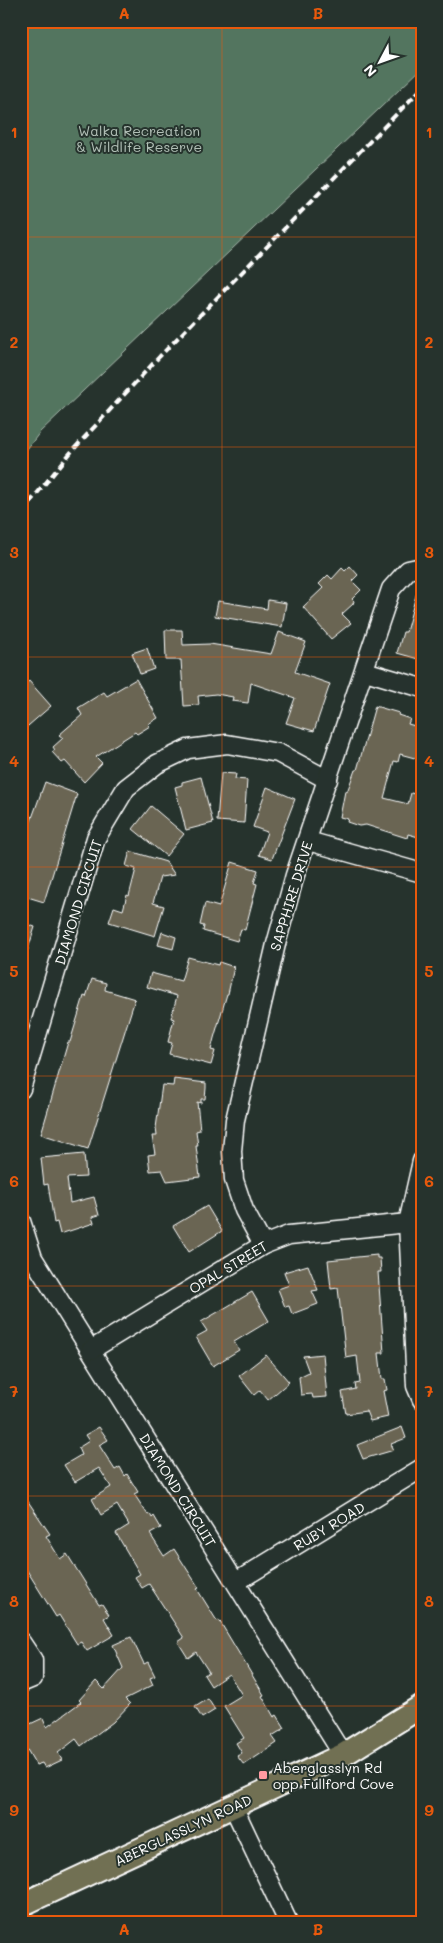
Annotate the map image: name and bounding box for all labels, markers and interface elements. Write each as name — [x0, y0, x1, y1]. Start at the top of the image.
text: A — [118, 2, 130, 23]
text: B — [313, 2, 323, 23]
north arrow — [356, 38, 406, 88]
text: N — [359, 61, 380, 81]
text: 1 — [10, 121, 18, 142]
park label: Walka Recreation & Wildlife Reserve — [76, 121, 202, 156]
text: 1 — [425, 121, 433, 142]
text: 2 — [10, 331, 19, 352]
text: 2 — [425, 331, 434, 352]
text: 3 — [9, 541, 19, 562]
text: 3 — [424, 541, 434, 562]
text: 4 — [9, 750, 19, 771]
text: 4 — [424, 750, 434, 771]
street label: DIAMOND CIRCUIT — [50, 837, 106, 967]
street label: SAPPHIRE DRIVE — [265, 839, 317, 953]
text: 5 — [9, 960, 19, 981]
text: 5 — [424, 960, 434, 981]
text: 6 — [9, 1170, 19, 1191]
text: 6 — [424, 1170, 434, 1191]
street label: OPAL STREET — [185, 1236, 271, 1298]
text: 7 — [10, 1380, 19, 1401]
text: 7 — [425, 1380, 434, 1401]
street label: DIAMOND CIRCUIT — [135, 1430, 221, 1551]
street label: RUBY ROAD — [290, 1497, 368, 1555]
text: 8 — [9, 1590, 19, 1611]
text: 8 — [424, 1590, 434, 1611]
place label: Aberglasslyn Rd opp Fullford Cove — [273, 1758, 394, 1793]
marker: Aberglasslyn Rd opp Fullford Cove — [257, 1769, 269, 1781]
street label: ABERGLASSLYN ROAD — [111, 1790, 255, 1870]
text: 9 — [9, 1799, 19, 1820]
text: 9 — [424, 1799, 434, 1820]
text: A — [118, 1918, 130, 1939]
text: B — [313, 1918, 323, 1939]

